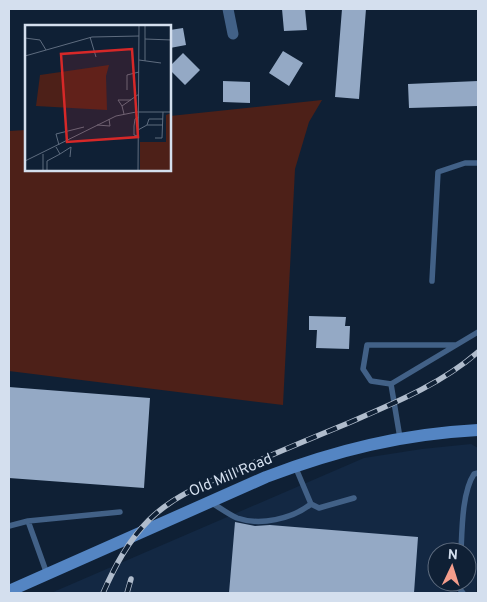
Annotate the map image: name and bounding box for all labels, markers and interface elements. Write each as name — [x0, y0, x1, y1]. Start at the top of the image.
inset map — [25, 25, 171, 171]
street label: Old Mill Road — [186, 450, 276, 502]
north arrow — [427, 542, 477, 592]
text: N — [447, 547, 458, 564]

